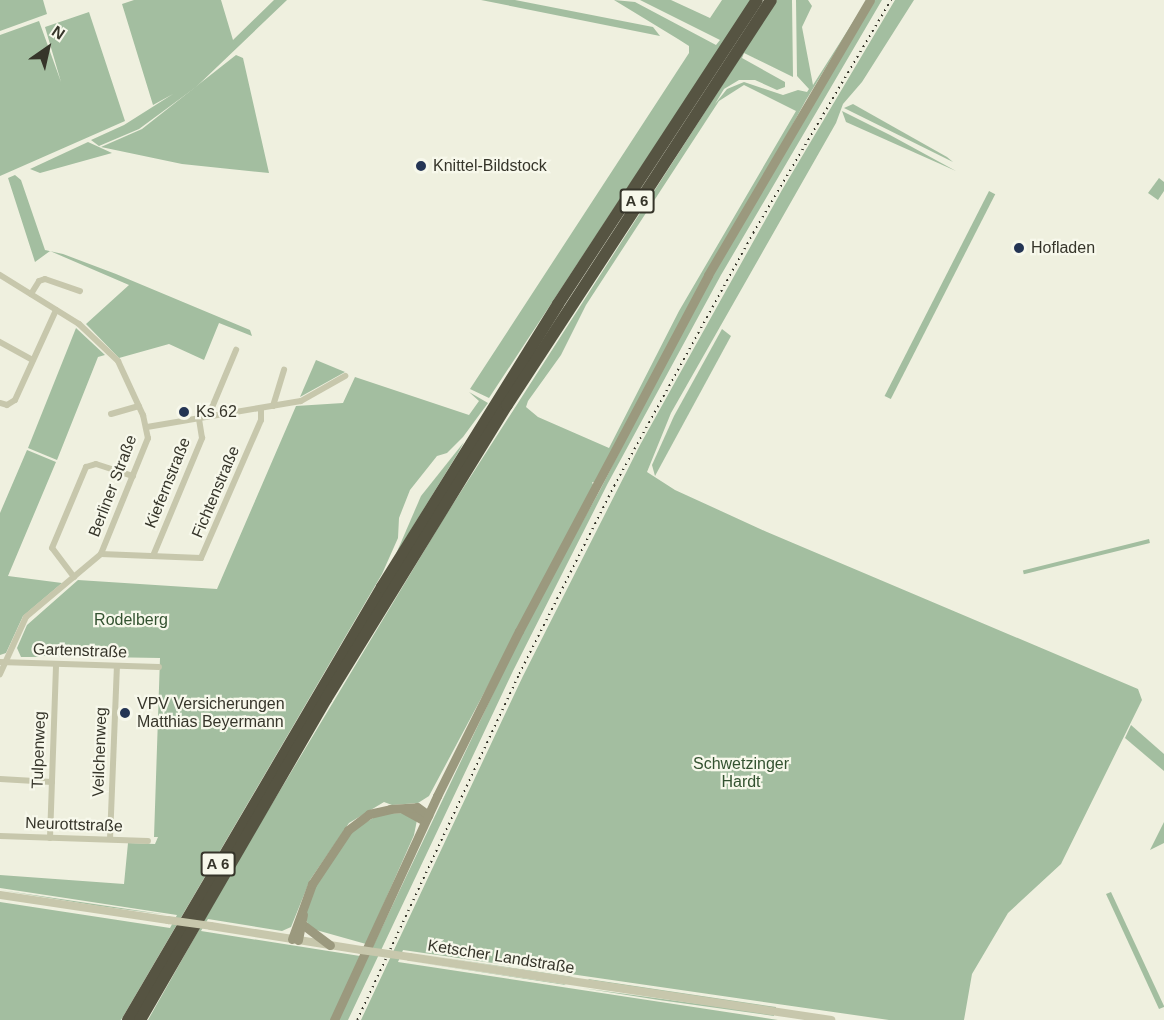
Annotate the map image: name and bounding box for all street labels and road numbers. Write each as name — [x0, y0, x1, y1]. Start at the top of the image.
road number: A 6 — [619, 189, 655, 213]
street label: Berliner Straße — [85, 432, 141, 540]
street label: Kiefernstraße — [141, 435, 195, 531]
street label: Fichtenstraße — [188, 443, 244, 541]
street label: Gartenstraße — [33, 640, 127, 662]
street label: Veilchenweg — [89, 707, 111, 797]
street label: Tulpenweg — [28, 711, 50, 789]
street label: Neurottstraße — [25, 814, 123, 836]
road number: A 6 — [200, 852, 236, 876]
street label: Ketscher Landstraße — [426, 936, 576, 978]

